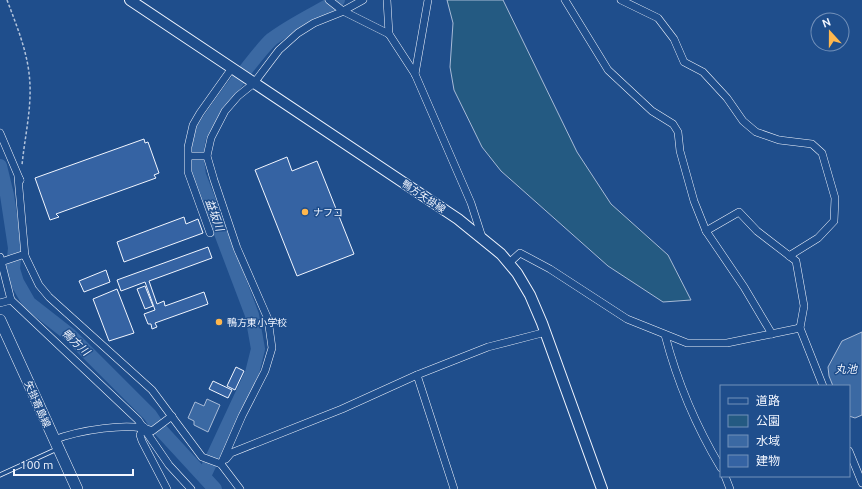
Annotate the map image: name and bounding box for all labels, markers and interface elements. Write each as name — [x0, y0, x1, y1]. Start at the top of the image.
north arrow — [810, 12, 850, 52]
text: N — [820, 16, 832, 30]
street label: 鴨方矢掛線 — [400, 178, 448, 215]
water label: 益坂川 — [204, 197, 227, 233]
marker: ナフコ — [300, 207, 310, 217]
place label: ナフコ — [313, 207, 343, 218]
marker: 鴨方東小学校 — [214, 317, 224, 327]
place label: 鴨方東小学校 — [227, 317, 287, 328]
water label: 鴨方川 — [60, 326, 93, 358]
water label: 丸池 — [835, 363, 858, 375]
street label: 矢掛寄島線 — [22, 379, 53, 429]
legend — [720, 385, 850, 477]
text: 道路 — [756, 394, 780, 407]
text: 公園 — [756, 414, 780, 427]
text: 水域 — [756, 434, 780, 447]
scale bar — [14, 451, 133, 477]
text: 建物 — [756, 454, 780, 467]
text: 100 m — [20, 458, 53, 471]

